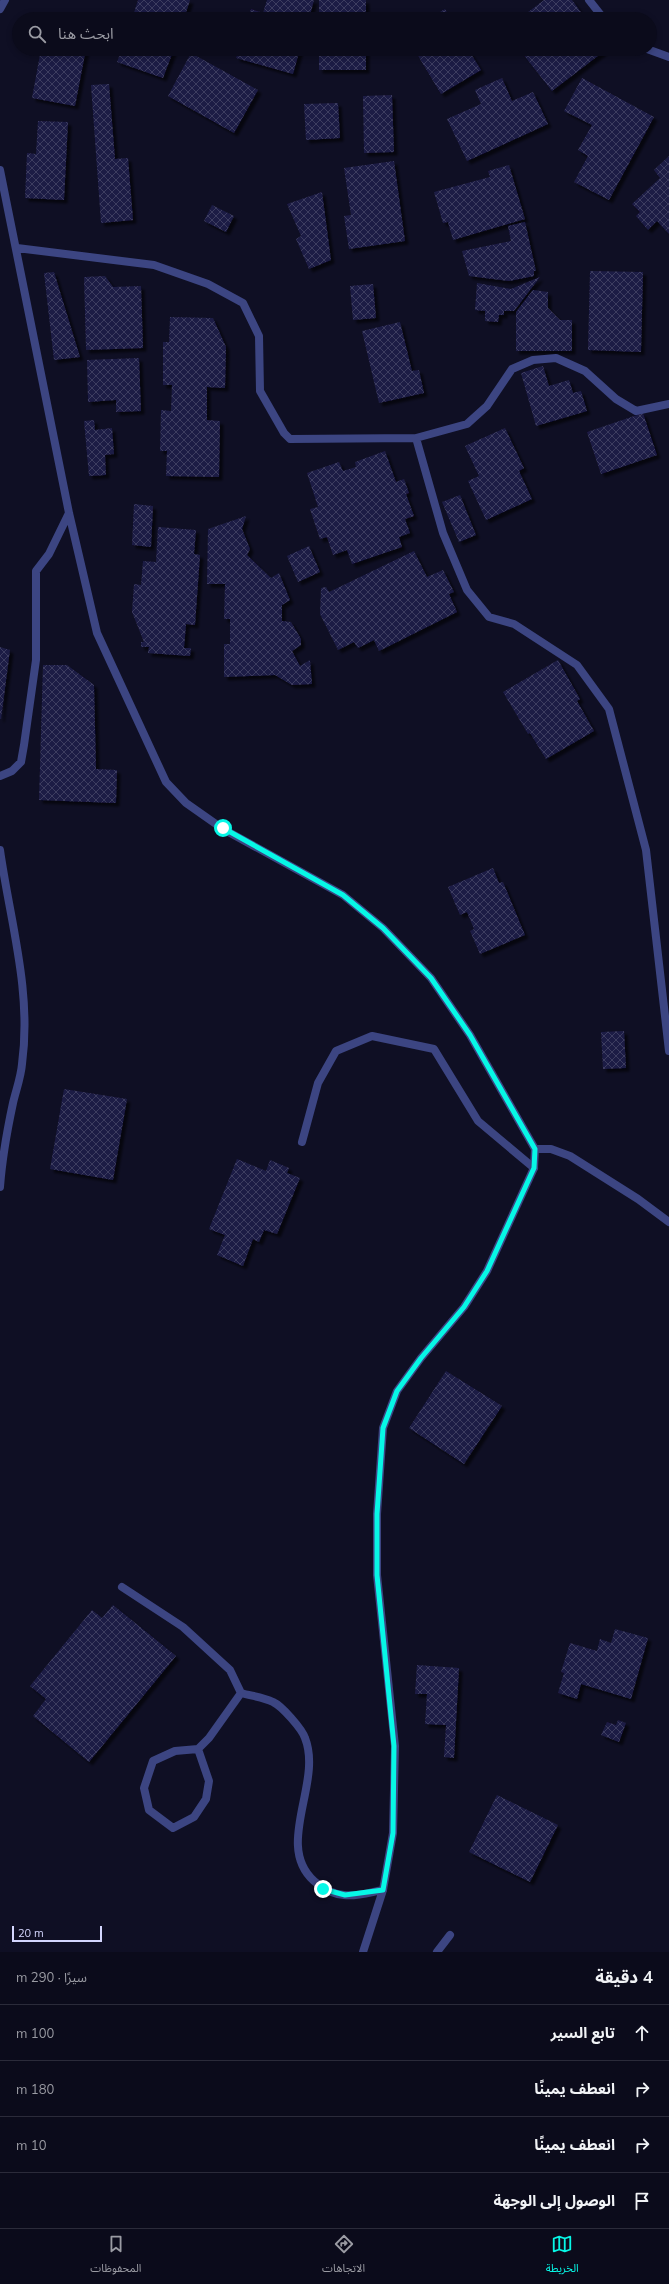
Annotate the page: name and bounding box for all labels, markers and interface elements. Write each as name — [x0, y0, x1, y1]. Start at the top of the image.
search box — [12, 12, 657, 56]
icon: search — [26, 23, 48, 45]
text: ابحث هنا — [58, 24, 114, 43]
route start — [214, 819, 232, 837]
route end — [314, 1880, 332, 1898]
scale bar — [12, 1924, 102, 1943]
text: 20 m — [18, 1926, 44, 1940]
text: 4 دقيقة — [595, 1966, 653, 1987]
text: سيرًا · 290 m — [16, 1969, 87, 1985]
icon: ahead — [631, 2022, 653, 2044]
text: تابع السير — [551, 2023, 615, 2042]
text: 100 m — [16, 2025, 54, 2041]
icon: right — [631, 2078, 653, 2100]
text: انعطف يمينًا — [534, 2079, 615, 2098]
text: 180 m — [16, 2081, 54, 2097]
icon: right — [631, 2134, 653, 2156]
text: انعطف يمينًا — [534, 2135, 615, 2154]
text: 10 m — [16, 2137, 46, 2153]
icon: arrive — [631, 2190, 653, 2212]
text: الوصول إلى الوجهة — [494, 2191, 615, 2210]
tab: المحفوظات — [90, 2233, 141, 2280]
tab: الاتجاهات — [322, 2233, 365, 2280]
tab: الخريطة — [546, 2233, 579, 2280]

